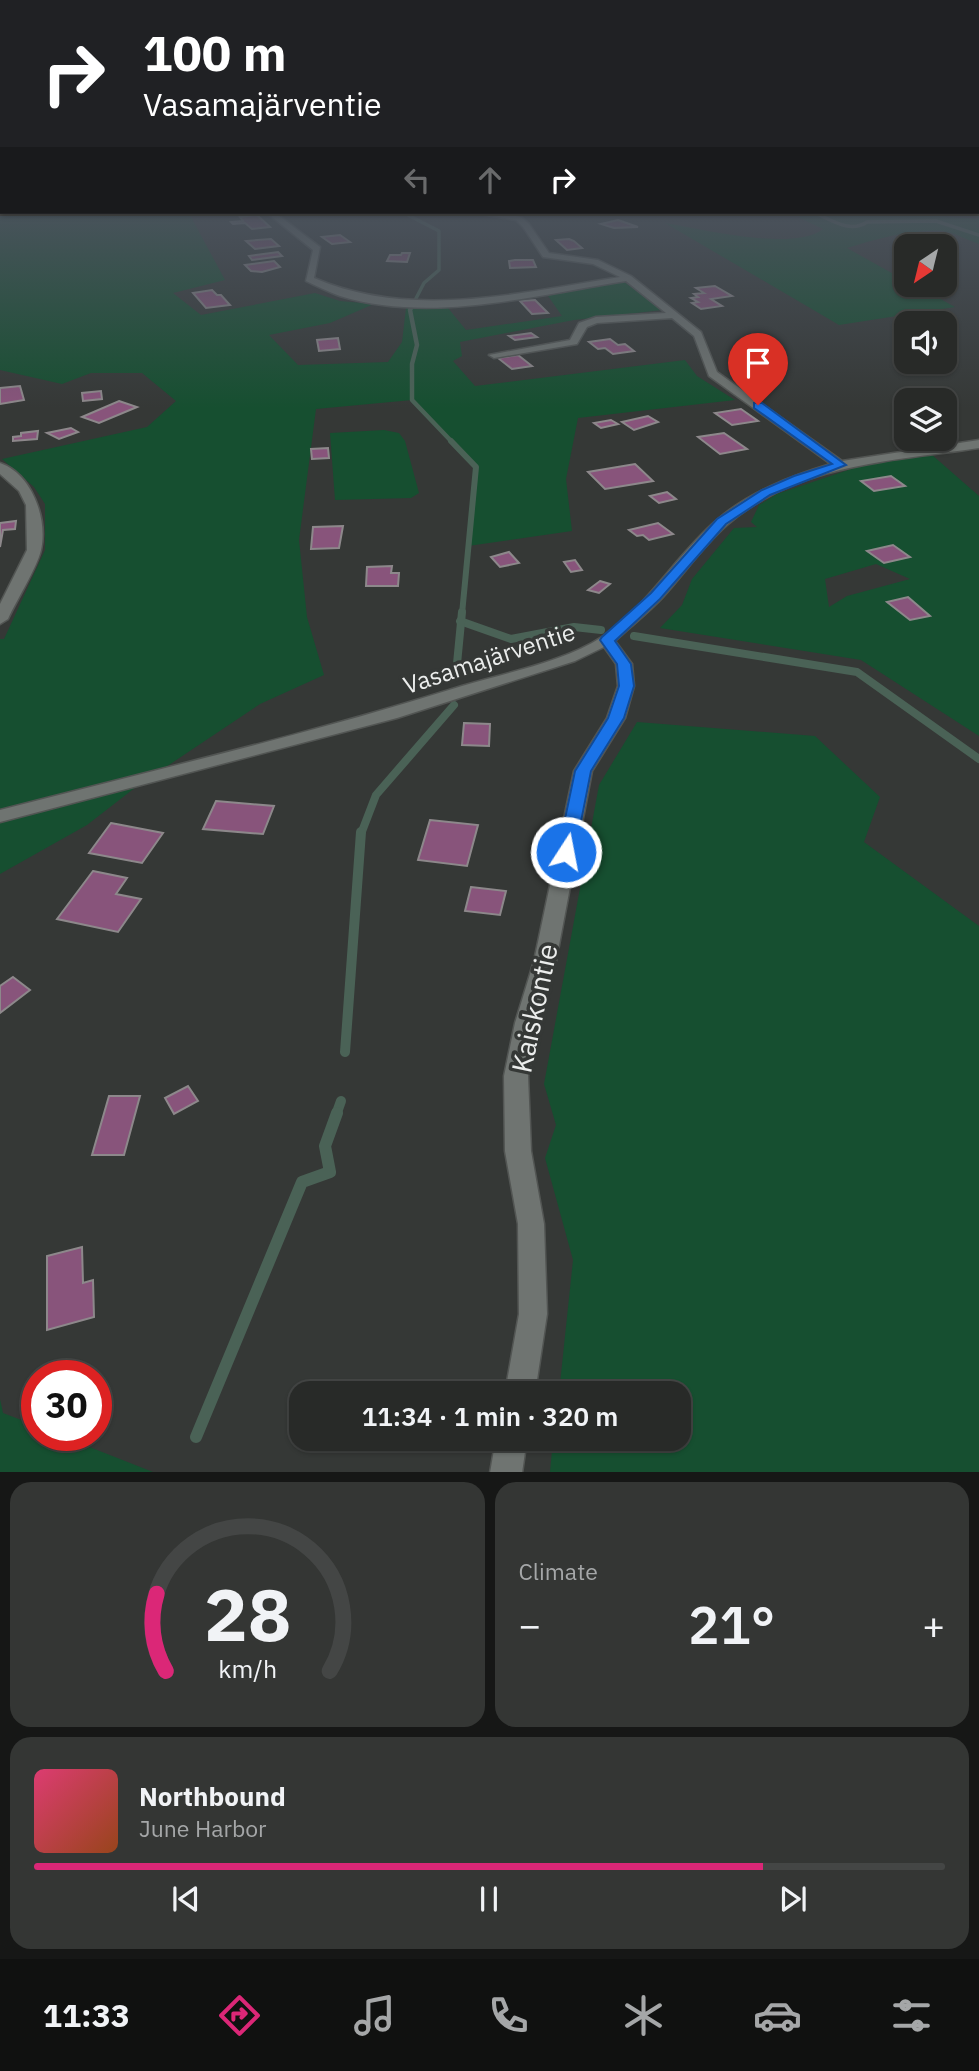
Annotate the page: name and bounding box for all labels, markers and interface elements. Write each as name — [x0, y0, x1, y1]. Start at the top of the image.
text: 100 m — [143, 21, 287, 84]
icon: right — [28, 28, 119, 119]
text: Vasamajärventie — [143, 83, 382, 125]
icon: left — [398, 161, 436, 199]
icon: ahead — [471, 161, 509, 199]
icon: right — [544, 161, 582, 199]
north arrow — [894, 234, 957, 298]
map controls — [894, 234, 957, 451]
button: sound — [894, 311, 957, 374]
pin — [728, 333, 788, 405]
icon: arrive — [739, 344, 777, 382]
button: layers — [894, 388, 957, 451]
street label: Vasamajärventie — [399, 615, 579, 701]
position arrow — [529, 815, 603, 889]
street label: Kaiskontie — [502, 940, 566, 1076]
speed limit sign: 30 — [21, 1360, 112, 1451]
text: 11:34 · 1 min · 320 m — [362, 1399, 618, 1433]
text: Climate — [519, 1556, 598, 1586]
text: 28 — [204, 1566, 291, 1661]
text: 21° — [688, 1591, 775, 1658]
text: − — [519, 1600, 541, 1649]
text: + — [922, 1600, 945, 1649]
text: km/h — [218, 1651, 277, 1684]
text: Northbound — [139, 1779, 286, 1813]
text: June Harbor — [139, 1813, 267, 1843]
icon: previous — [167, 1880, 205, 1918]
icon: pause — [470, 1880, 508, 1918]
icon: next — [774, 1880, 812, 1918]
icon: directions — [215, 1991, 264, 2040]
icon: music — [350, 1991, 399, 2040]
icon: phone — [484, 1991, 533, 2040]
icon: climate — [619, 1991, 668, 2040]
icon: car — [753, 1991, 802, 2040]
icon: filters — [887, 1991, 936, 2040]
text: 11:33 — [43, 1994, 130, 2036]

